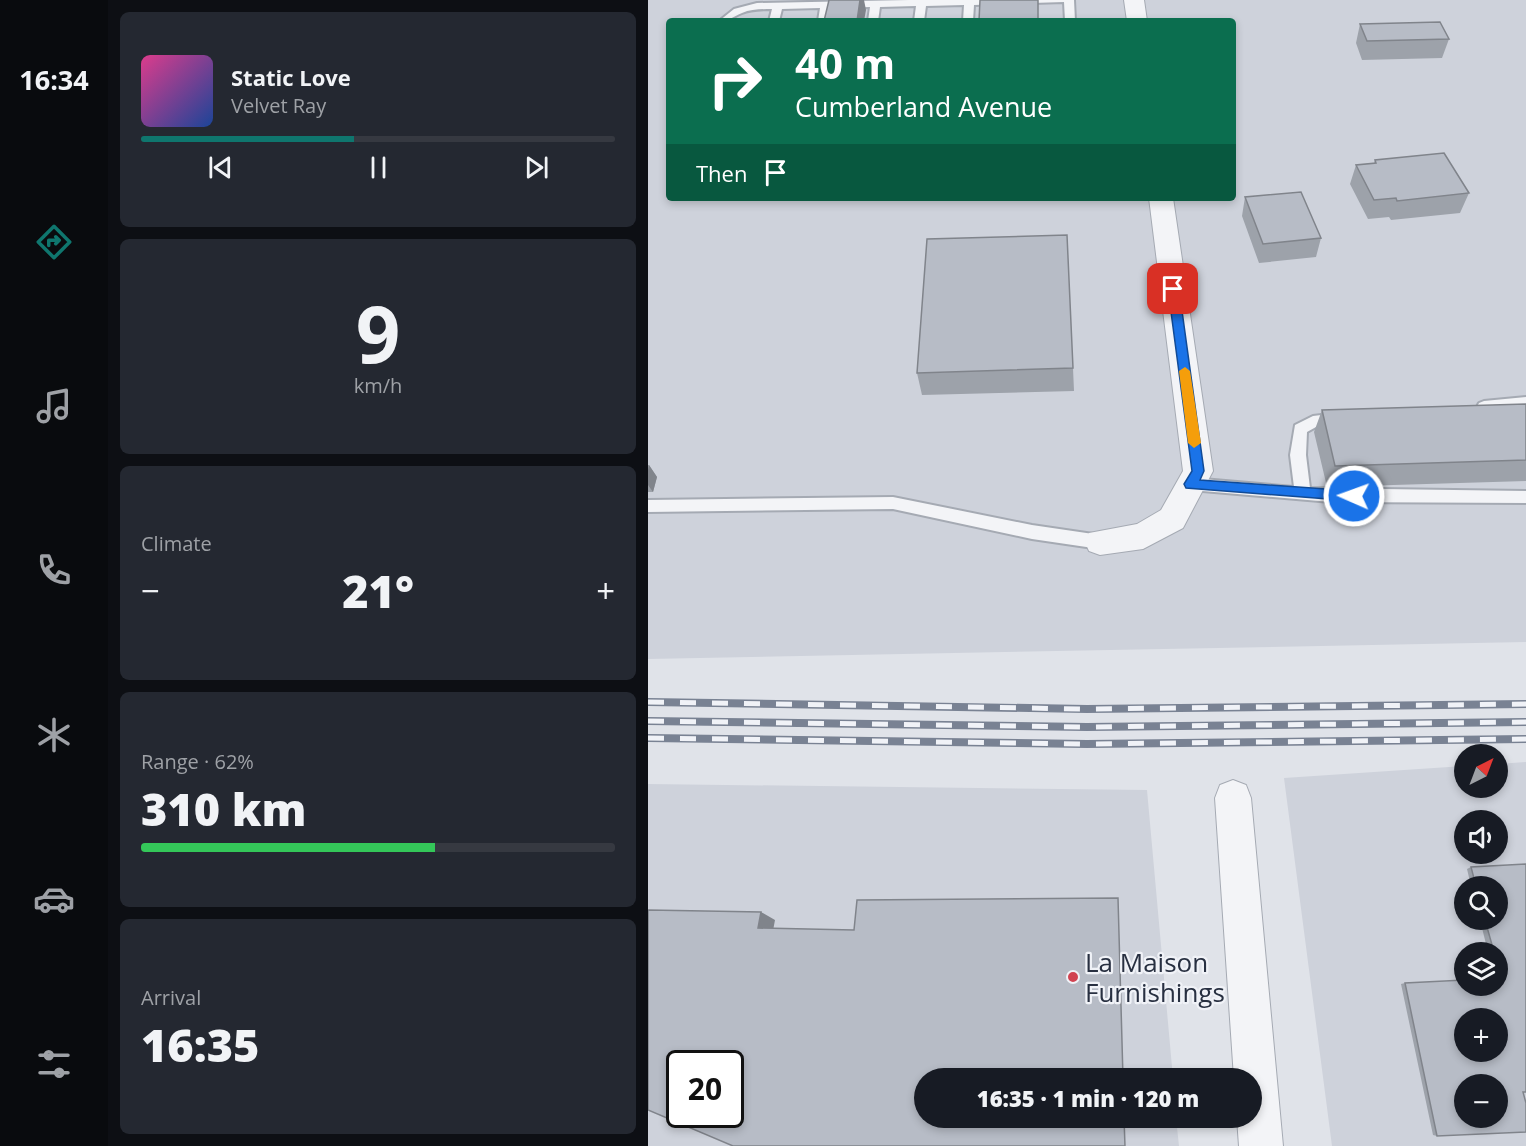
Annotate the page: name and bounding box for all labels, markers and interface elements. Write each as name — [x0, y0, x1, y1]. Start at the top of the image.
text: 40 m — [795, 34, 895, 91]
icon: right — [696, 42, 774, 120]
text: 16:34 — [19, 61, 89, 98]
text: Static Love — [231, 62, 351, 92]
text: Cumberland Avenue — [795, 88, 1052, 125]
text: Velvet Ray — [231, 92, 326, 119]
icon: previous — [204, 151, 237, 184]
icon: pause — [362, 151, 395, 184]
icon: next — [520, 151, 553, 184]
icon: arrive — [759, 156, 792, 189]
text: Then — [696, 158, 747, 188]
icon: directions — [33, 221, 75, 263]
pin — [1147, 263, 1198, 314]
icon: arrive — [1156, 272, 1189, 305]
text: 9 — [356, 280, 400, 386]
text: km/h — [354, 372, 402, 399]
icon: music — [33, 385, 75, 427]
position arrow — [1322, 464, 1386, 528]
text: Climate — [141, 530, 212, 557]
icon: phone — [33, 549, 75, 591]
text: 21° — [342, 560, 414, 621]
text: − — [141, 568, 160, 613]
text: + — [596, 568, 615, 613]
icon: climate — [33, 714, 75, 756]
north arrow — [1454, 744, 1508, 798]
map controls — [1454, 744, 1508, 1128]
text: Range · 62% — [141, 748, 254, 775]
text: 310 km — [141, 778, 306, 839]
button: sound — [1454, 810, 1508, 864]
button: search — [1454, 876, 1508, 930]
icon: car — [33, 878, 75, 920]
button: layers — [1454, 942, 1508, 996]
place label: La Maison Furnishings — [1085, 944, 1225, 1010]
marker: La Maison Furnishings — [1066, 970, 1080, 984]
text: Arrival — [141, 984, 201, 1011]
button: + — [1454, 1008, 1508, 1062]
text: 16:35 — [141, 1014, 259, 1075]
icon: filters — [33, 1043, 75, 1085]
speed limit sign: 20 — [666, 1050, 744, 1128]
button: − — [1454, 1074, 1508, 1128]
text: 16:35 · 1 min · 120 m — [977, 1083, 1199, 1113]

